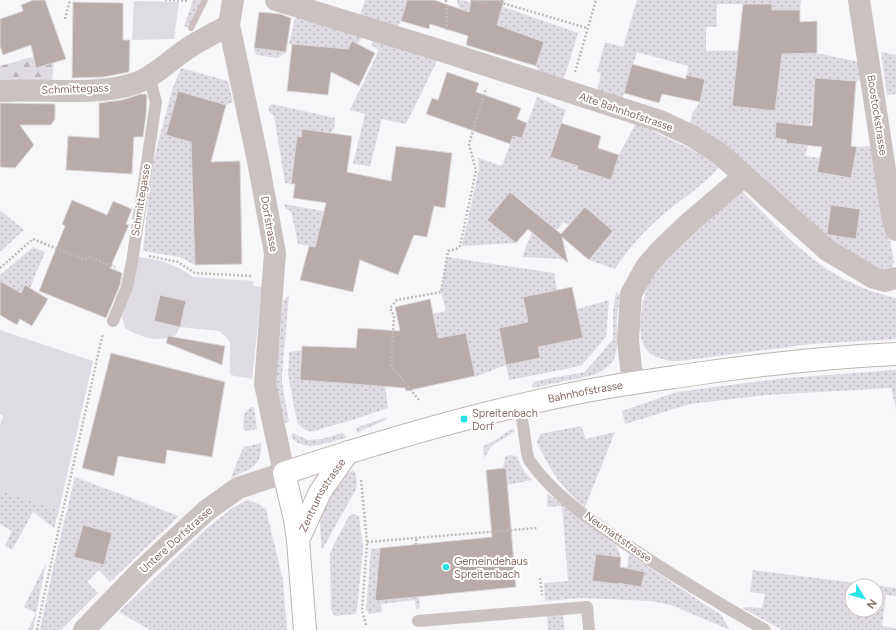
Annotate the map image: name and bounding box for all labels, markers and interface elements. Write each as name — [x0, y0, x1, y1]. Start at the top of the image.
street label: Boostockstrasse — [864, 74, 890, 156]
street label: Schmittegass — [41, 81, 109, 97]
street label: Alte Bahnhofstrasse — [577, 90, 675, 134]
street label: Schmittegasse — [129, 163, 153, 237]
street label: Dorfstrasse — [258, 195, 280, 253]
street label: Bahnhofstrasse — [546, 378, 624, 405]
place label: Spreitenbach Dorf — [472, 407, 538, 433]
marker: Spreitenbach Dorf — [459, 414, 469, 424]
street label: Zentrumsstrasse — [296, 456, 348, 534]
street label: Untere Dorfstrasse — [137, 504, 215, 576]
street label: Neumattstrasse — [582, 509, 654, 565]
place label: Gemeindehaus Spreitenbach — [454, 555, 528, 581]
marker: Gemeindehaus Spreitenbach — [441, 562, 451, 572]
north arrow — [844, 578, 884, 618]
text: N — [864, 596, 879, 611]

